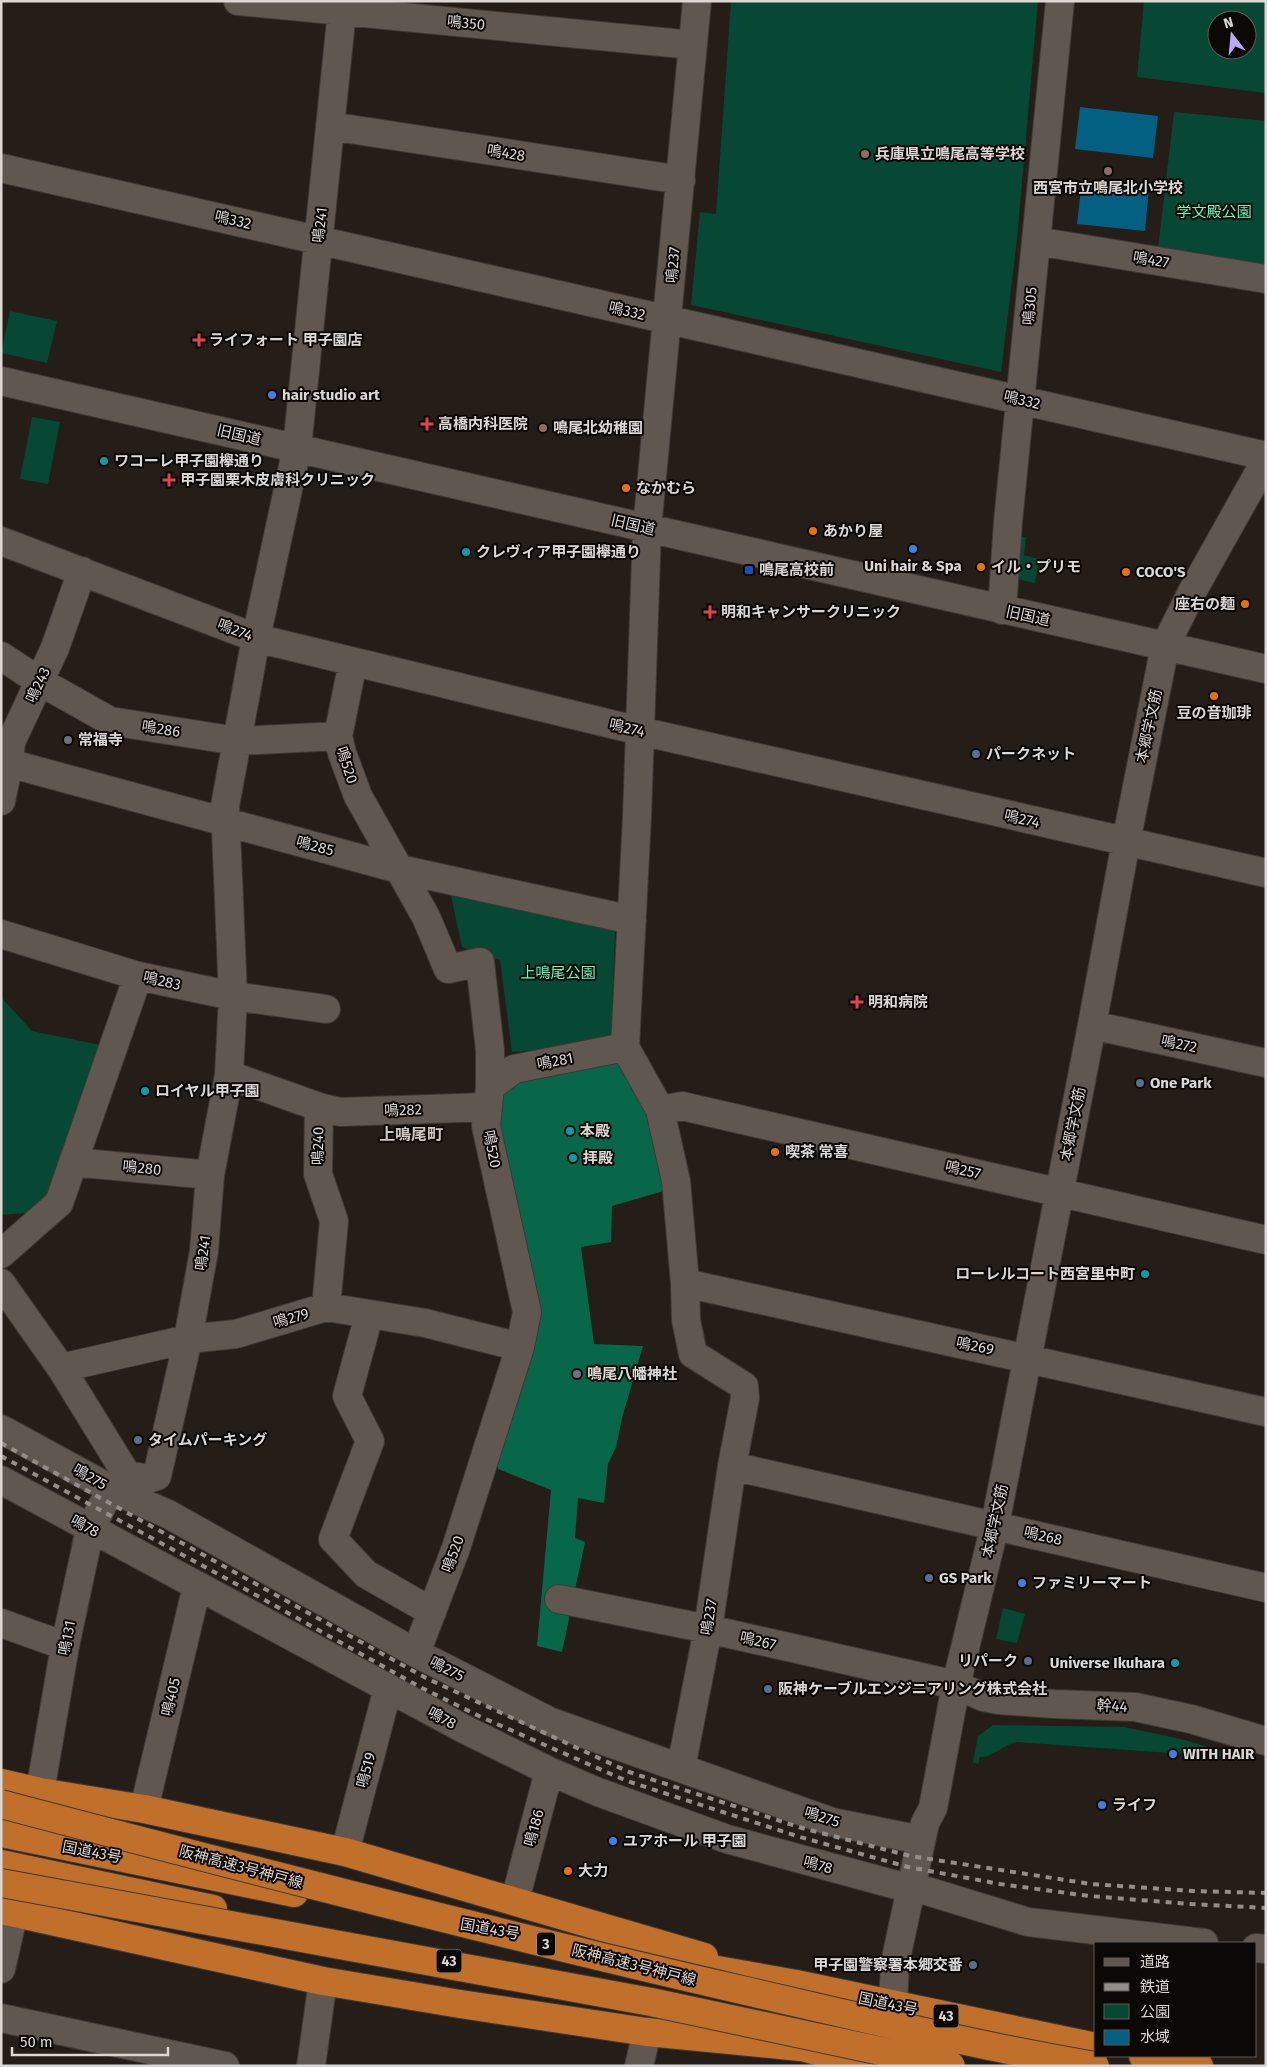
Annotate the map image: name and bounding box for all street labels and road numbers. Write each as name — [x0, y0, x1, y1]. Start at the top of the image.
street label: 鳴350 — [446, 12, 486, 34]
street label: 鳴428 — [486, 141, 526, 165]
street label: 鳴241 — [309, 206, 331, 244]
street label: 鳴332 — [213, 207, 253, 233]
street label: 鳴237 — [662, 246, 684, 284]
street label: 鳴427 — [1132, 248, 1171, 272]
street label: 鳴305 — [1019, 286, 1041, 326]
street label: 鳴332 — [607, 298, 647, 324]
street label: 鳴332 — [1002, 387, 1042, 413]
street label: 旧国道 — [215, 421, 263, 449]
street label: 旧国道 — [609, 511, 657, 539]
street label: 旧国道 — [1004, 603, 1052, 629]
street label: 鳴274 — [215, 615, 255, 645]
street label: 鳴243 — [22, 664, 54, 706]
street label: 本郷学文筋 — [1132, 687, 1166, 765]
street label: 鳴274 — [607, 715, 647, 741]
street label: 鳴286 — [140, 717, 182, 741]
street label: 鳴520 — [333, 744, 361, 786]
street label: 鳴274 — [1002, 806, 1042, 832]
street label: 鳴285 — [294, 832, 336, 860]
street label: 鳴283 — [141, 968, 183, 994]
street label: 鳴272 — [1159, 1031, 1199, 1057]
street label: 鳴281 — [535, 1049, 575, 1073]
street label: 本郷学文筋 — [1057, 1085, 1089, 1163]
street label: 鳴282 — [384, 1100, 422, 1120]
street label: 鳴240 — [309, 1127, 327, 1165]
street label: 鳴520 — [480, 1129, 504, 1169]
street label: 鳴280 — [122, 1157, 162, 1179]
street label: 鳴257 — [943, 1157, 983, 1183]
street label: 鳴241 — [192, 1234, 214, 1272]
street label: 鳴279 — [271, 1304, 311, 1332]
street label: 鳴269 — [955, 1333, 996, 1359]
street label: 鳴275 — [70, 1460, 110, 1494]
street label: 本郷学文筋 — [978, 1482, 1012, 1560]
street label: 鳴78 — [68, 1511, 102, 1541]
street label: 鳴268 — [1022, 1523, 1064, 1549]
street label: 鳴520 — [438, 1533, 468, 1575]
street label: 鳴237 — [697, 1597, 721, 1636]
street label: 鳴131 — [55, 1619, 79, 1657]
street label: 鳴267 — [738, 1628, 778, 1654]
street label: 鳴275 — [427, 1653, 467, 1685]
street label: 鳴405 — [158, 1676, 184, 1718]
street label: 幹44 — [1096, 1696, 1128, 1716]
street label: 鳴78 — [425, 1703, 459, 1733]
street label: 鳴519 — [353, 1750, 379, 1790]
street label: 鳴275 — [802, 1803, 842, 1831]
street label: 鳴186 — [520, 1807, 548, 1849]
street label: 国道43号 — [61, 1837, 123, 1867]
street label: 阪神高速3号神戸線 — [177, 1842, 305, 1892]
street label: 鳴78 — [801, 1852, 835, 1878]
street label: 国道43号 — [459, 1915, 521, 1943]
road number: 3 — [537, 1932, 555, 1956]
street label: 阪神高速3号神戸線 — [570, 1941, 698, 1989]
road number: 43 — [436, 1950, 462, 1972]
street label: 国道43号 — [857, 1989, 919, 2019]
road number: 43 — [934, 2004, 958, 2028]

